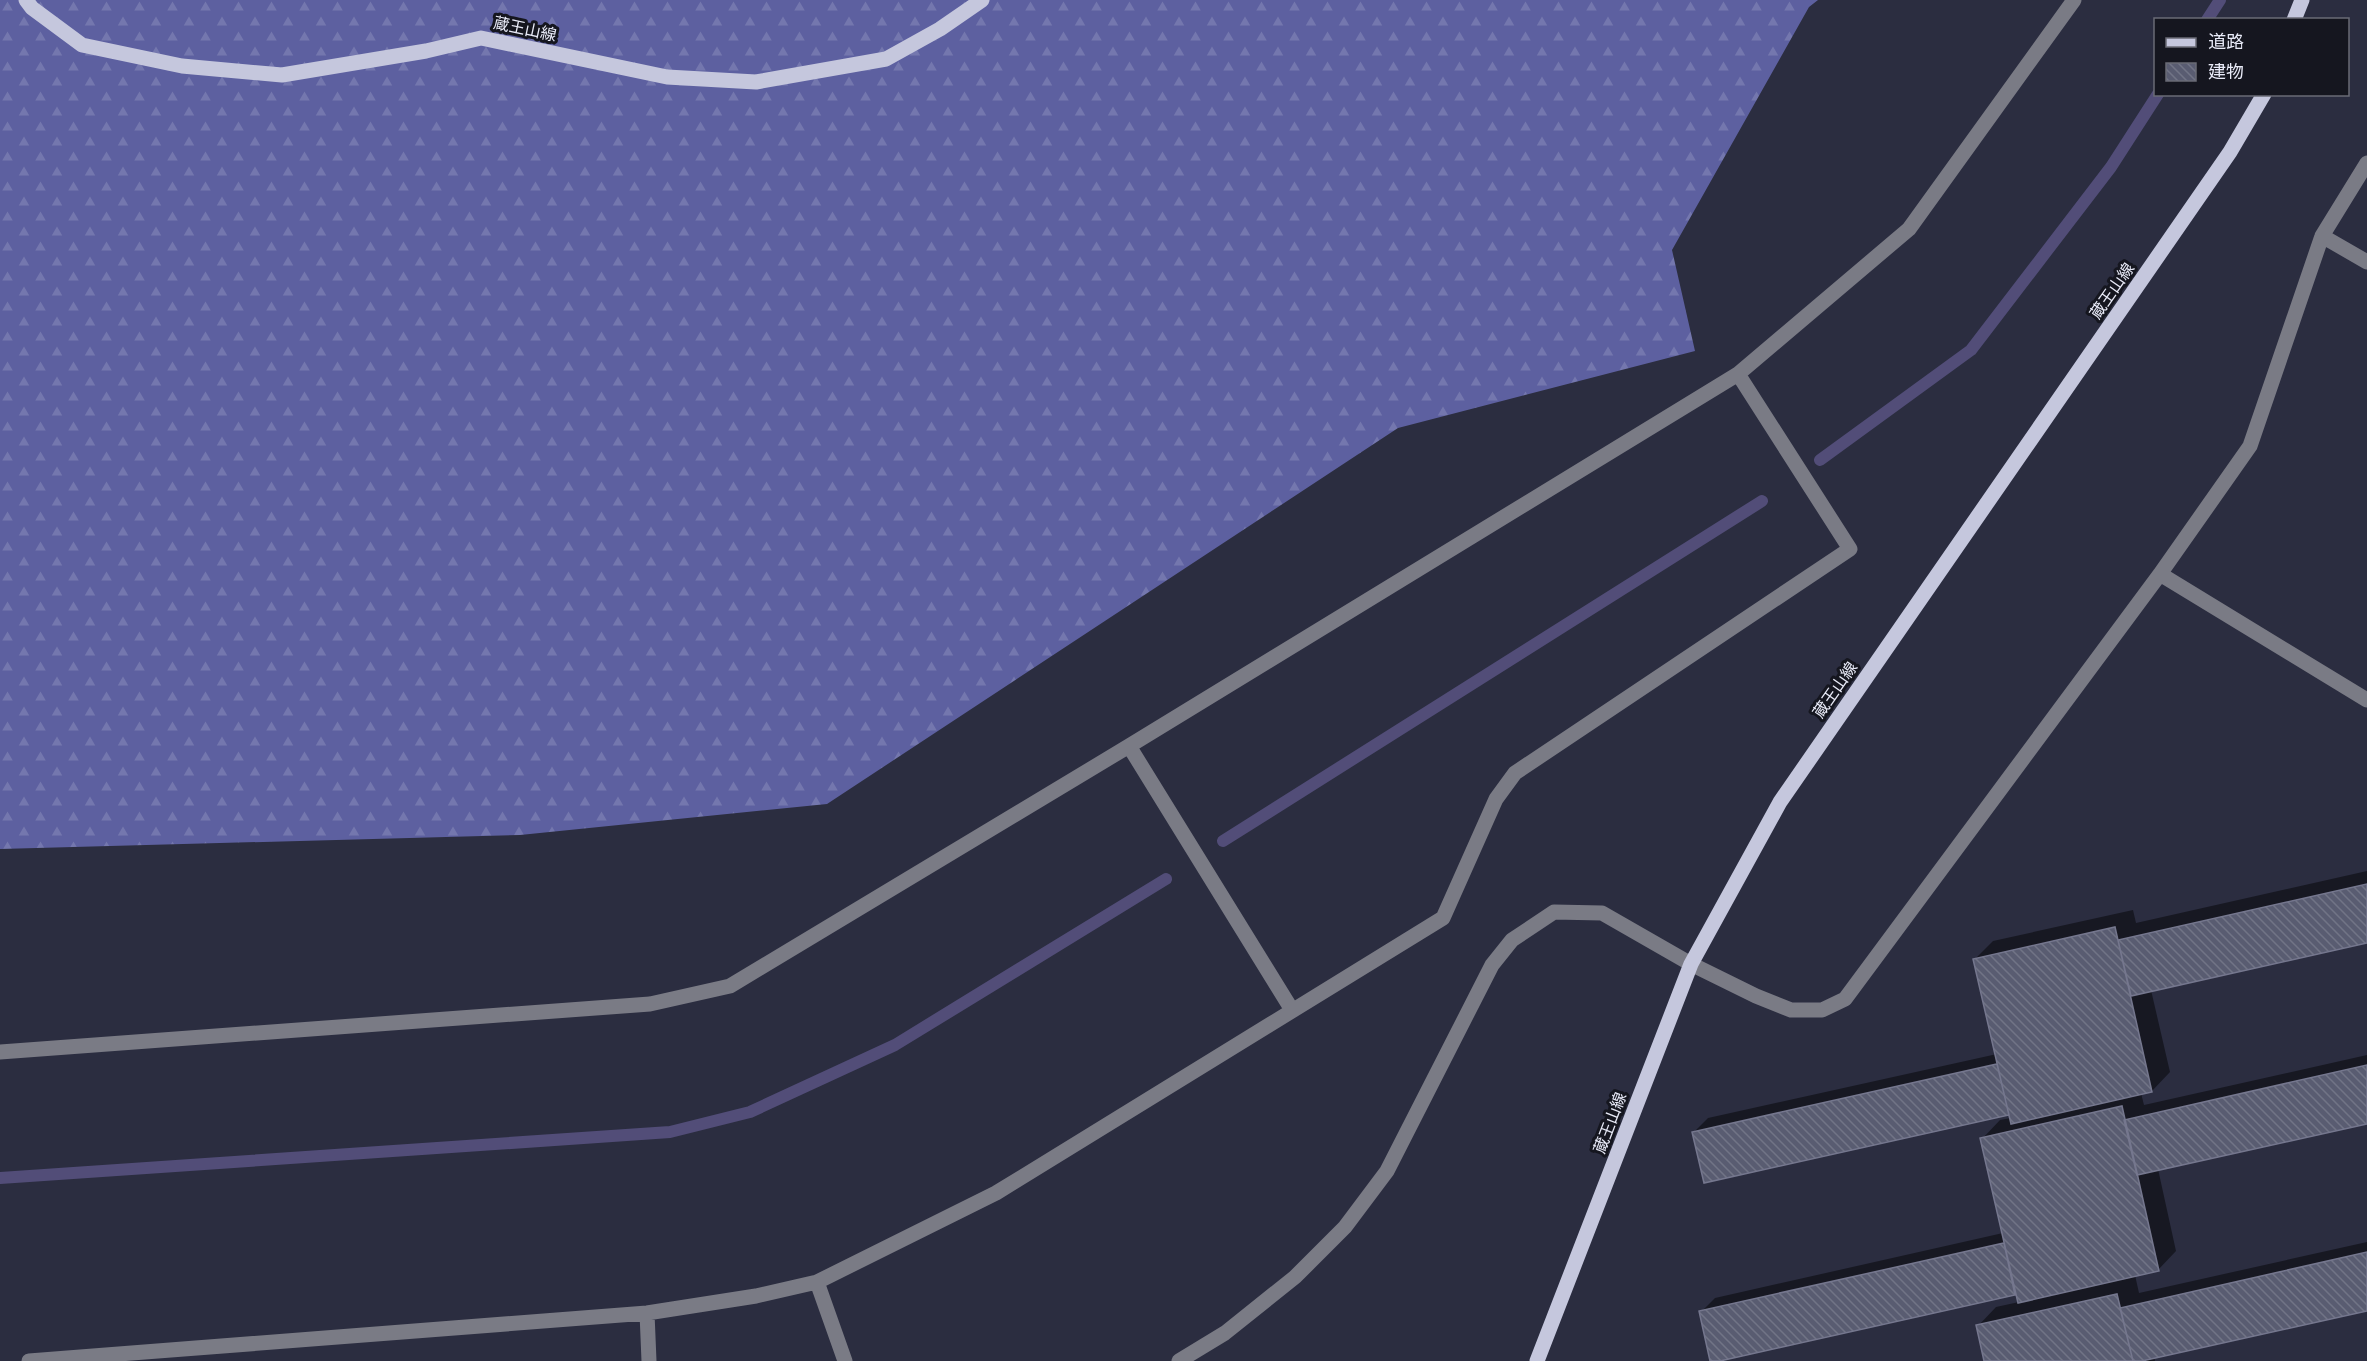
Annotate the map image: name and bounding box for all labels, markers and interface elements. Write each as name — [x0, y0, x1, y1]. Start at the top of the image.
street label: 蔵王山線 — [492, 13, 558, 45]
legend — [2154, 18, 2349, 96]
text: 道路 — [2208, 31, 2244, 52]
text: 建物 — [2208, 61, 2244, 82]
street label: 蔵王山線 — [2086, 259, 2138, 323]
street label: 蔵王山線 — [1809, 658, 1861, 722]
street label: 蔵王山線 — [1590, 1090, 1630, 1156]

